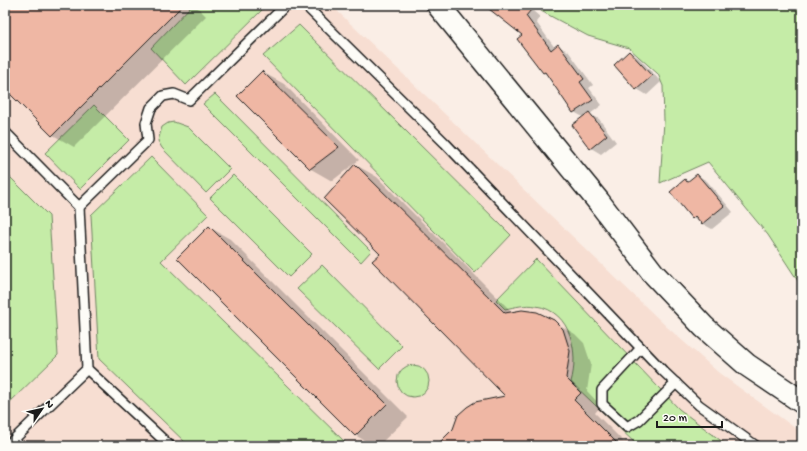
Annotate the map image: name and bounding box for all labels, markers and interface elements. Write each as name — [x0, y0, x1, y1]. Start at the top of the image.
north arrow — [22, 389, 62, 429]
text: N — [42, 398, 56, 411]
scale bar — [657, 403, 722, 429]
text: 20 m — [663, 412, 688, 426]

